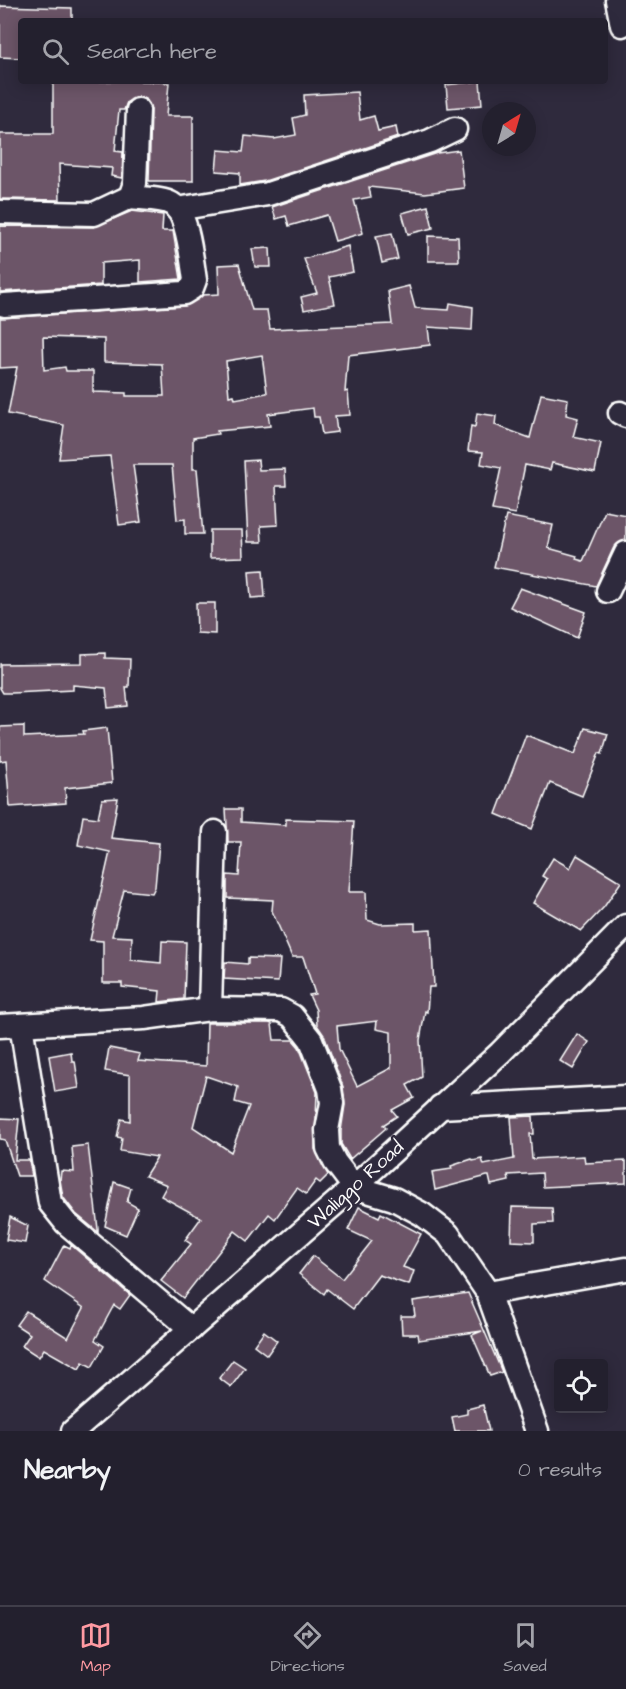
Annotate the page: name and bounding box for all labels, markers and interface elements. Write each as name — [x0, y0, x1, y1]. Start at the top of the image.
search box — [18, 18, 608, 84]
icon: search — [39, 35, 72, 68]
text: Search here — [87, 36, 217, 67]
north arrow — [482, 102, 536, 156]
street label: Waliggo Road — [301, 1134, 411, 1236]
map controls — [554, 1359, 608, 1413]
button: locate — [554, 1359, 608, 1413]
text: Nearby — [24, 1452, 111, 1488]
text: 0 results — [518, 1456, 602, 1484]
tab: Map — [79, 1619, 112, 1677]
tab: Directions — [271, 1619, 345, 1677]
tab: Saved — [503, 1619, 547, 1677]

